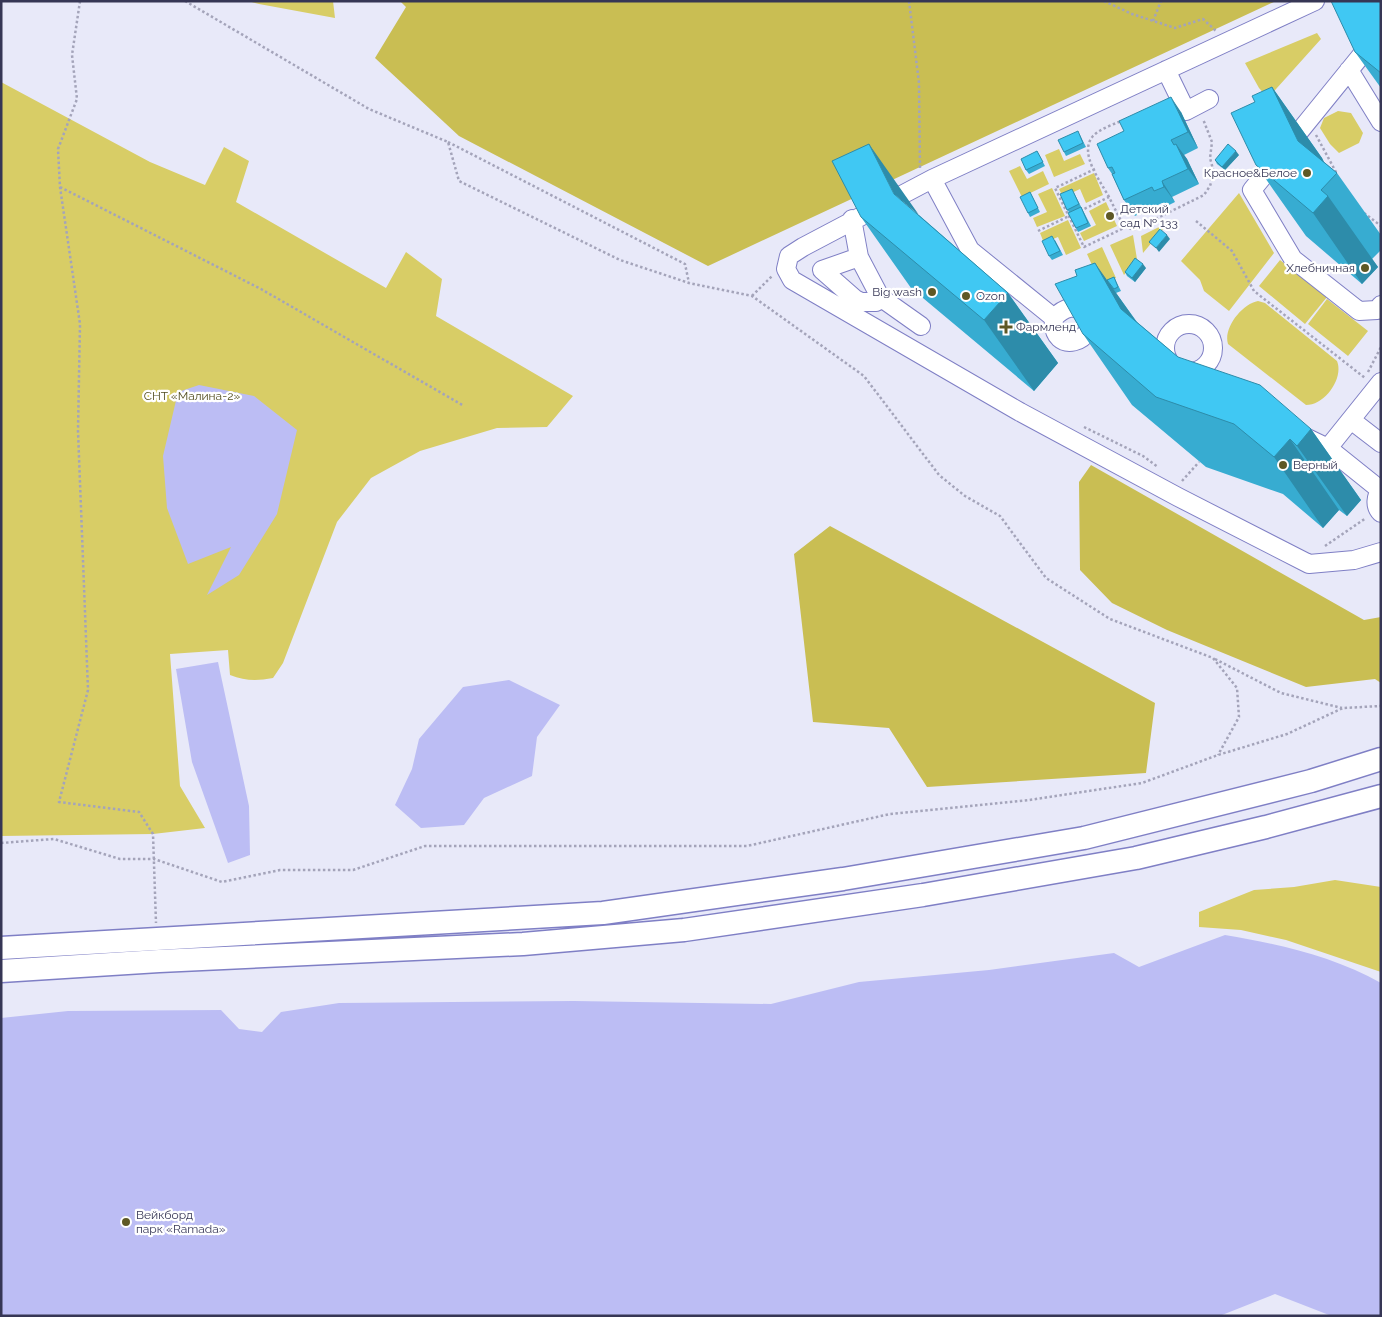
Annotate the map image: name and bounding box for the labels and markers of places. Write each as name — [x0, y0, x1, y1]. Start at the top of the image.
place label: Красное&Белое — [1204, 166, 1297, 180]
marker: Красное&Белое — [1301, 167, 1313, 179]
place label: Детский сад № 133 — [1120, 202, 1178, 230]
marker: Детский сад № 133 — [1104, 210, 1116, 222]
place label: Хлебничная — [1286, 261, 1355, 275]
marker: Хлебничная — [1359, 262, 1371, 274]
place label: Big wash — [872, 285, 922, 299]
marker: Big wash — [926, 286, 938, 298]
place label: Ozon — [976, 289, 1005, 303]
marker: Ozon — [960, 290, 972, 302]
place label: Фармленд — [1016, 320, 1076, 334]
marker: Фармленд — [1000, 321, 1012, 333]
place label: Верный — [1293, 458, 1338, 472]
marker: Верный — [1277, 459, 1289, 471]
place label: Вейкборд парк «Ramada» — [136, 1208, 226, 1236]
marker: Вейкборд парк «Ramada» — [120, 1216, 132, 1228]

